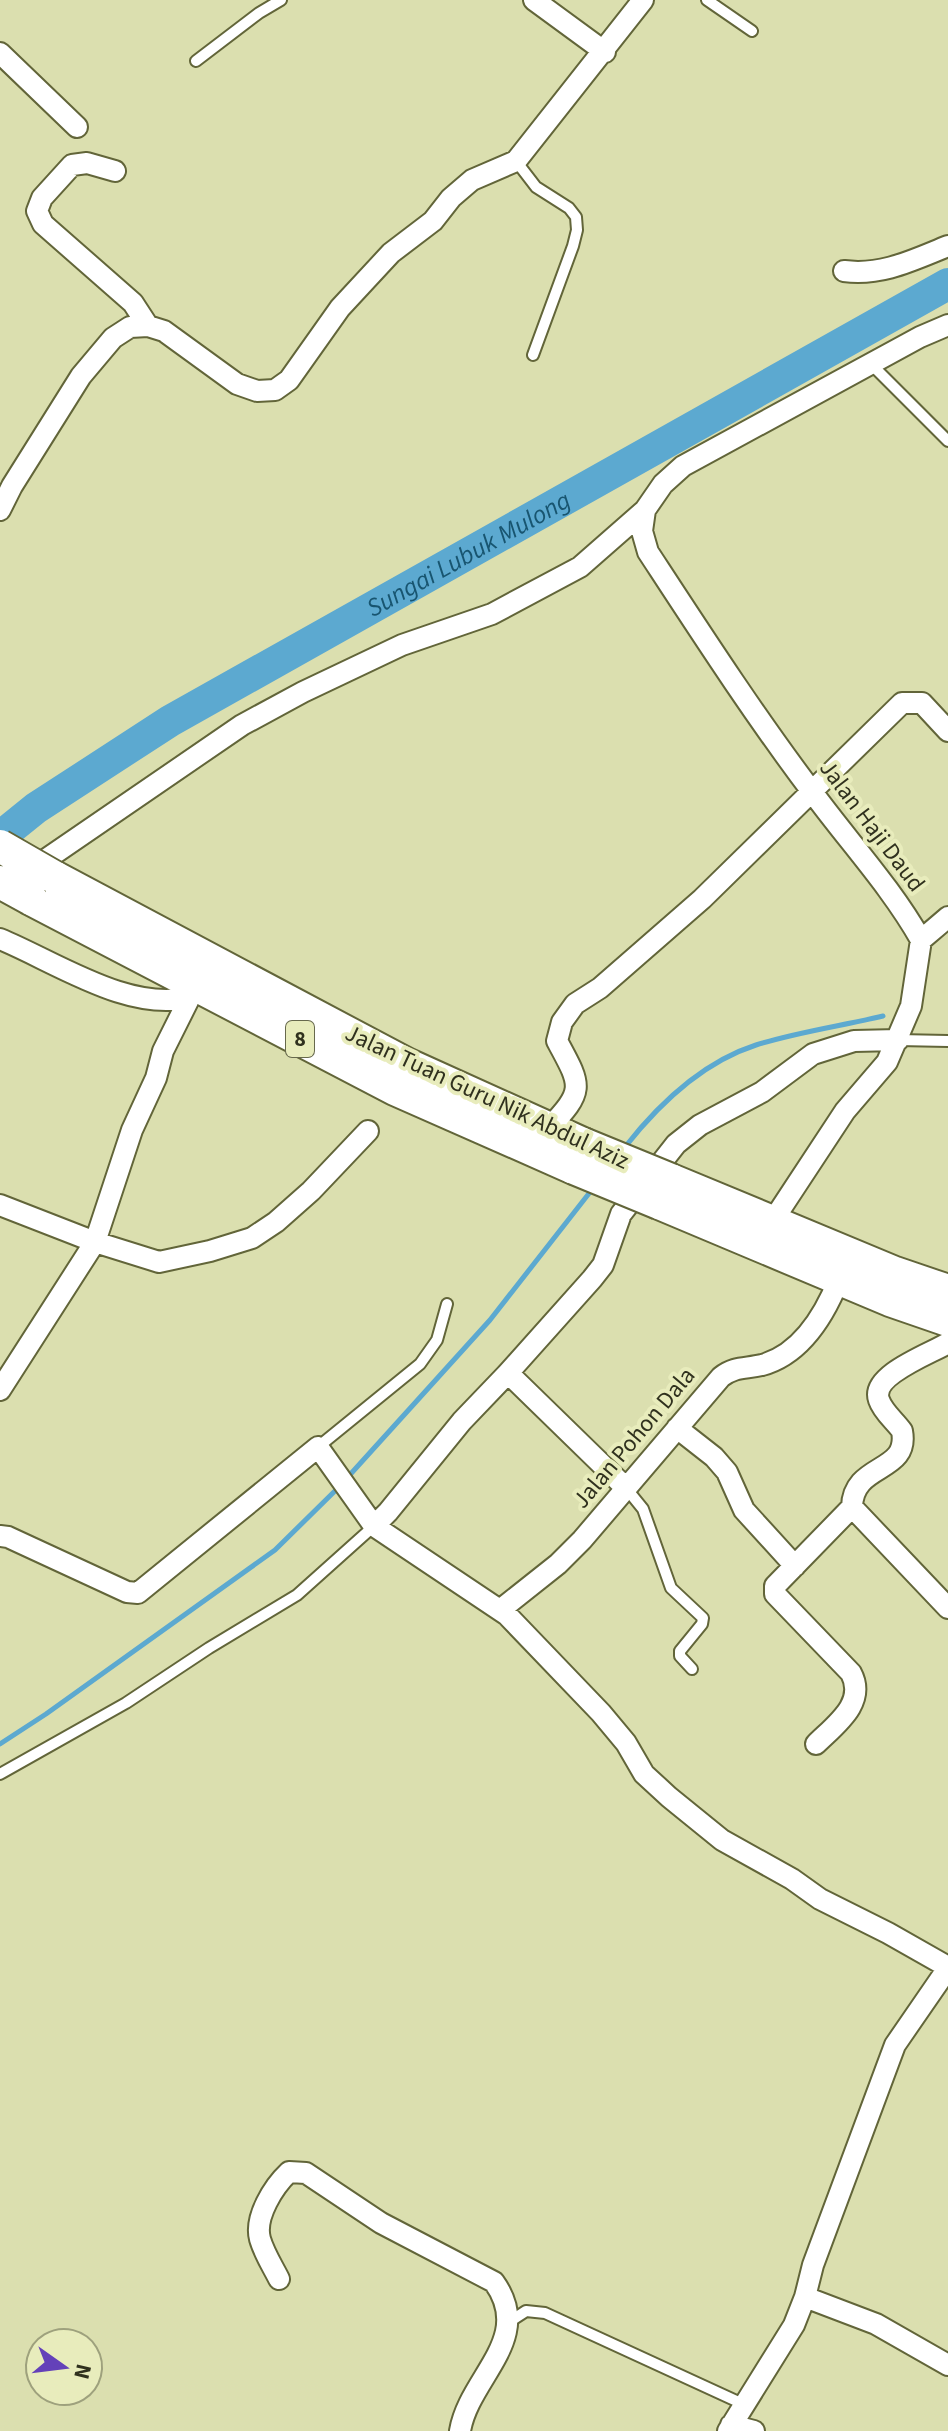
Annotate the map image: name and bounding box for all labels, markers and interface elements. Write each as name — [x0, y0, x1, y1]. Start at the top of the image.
water label: Sungai Lubuk Mulong — [359, 481, 577, 626]
street label: Jalan Haji Daud — [811, 753, 933, 899]
street label: Jalan Tuan Guru Nik Abdul Aziz — [339, 1016, 635, 1178]
road number: 8 — [286, 1021, 314, 1057]
street label: Jalan Pohon Dala — [564, 1360, 704, 1516]
north arrow — [24, 2327, 104, 2407]
text: N — [65, 2361, 100, 2383]

